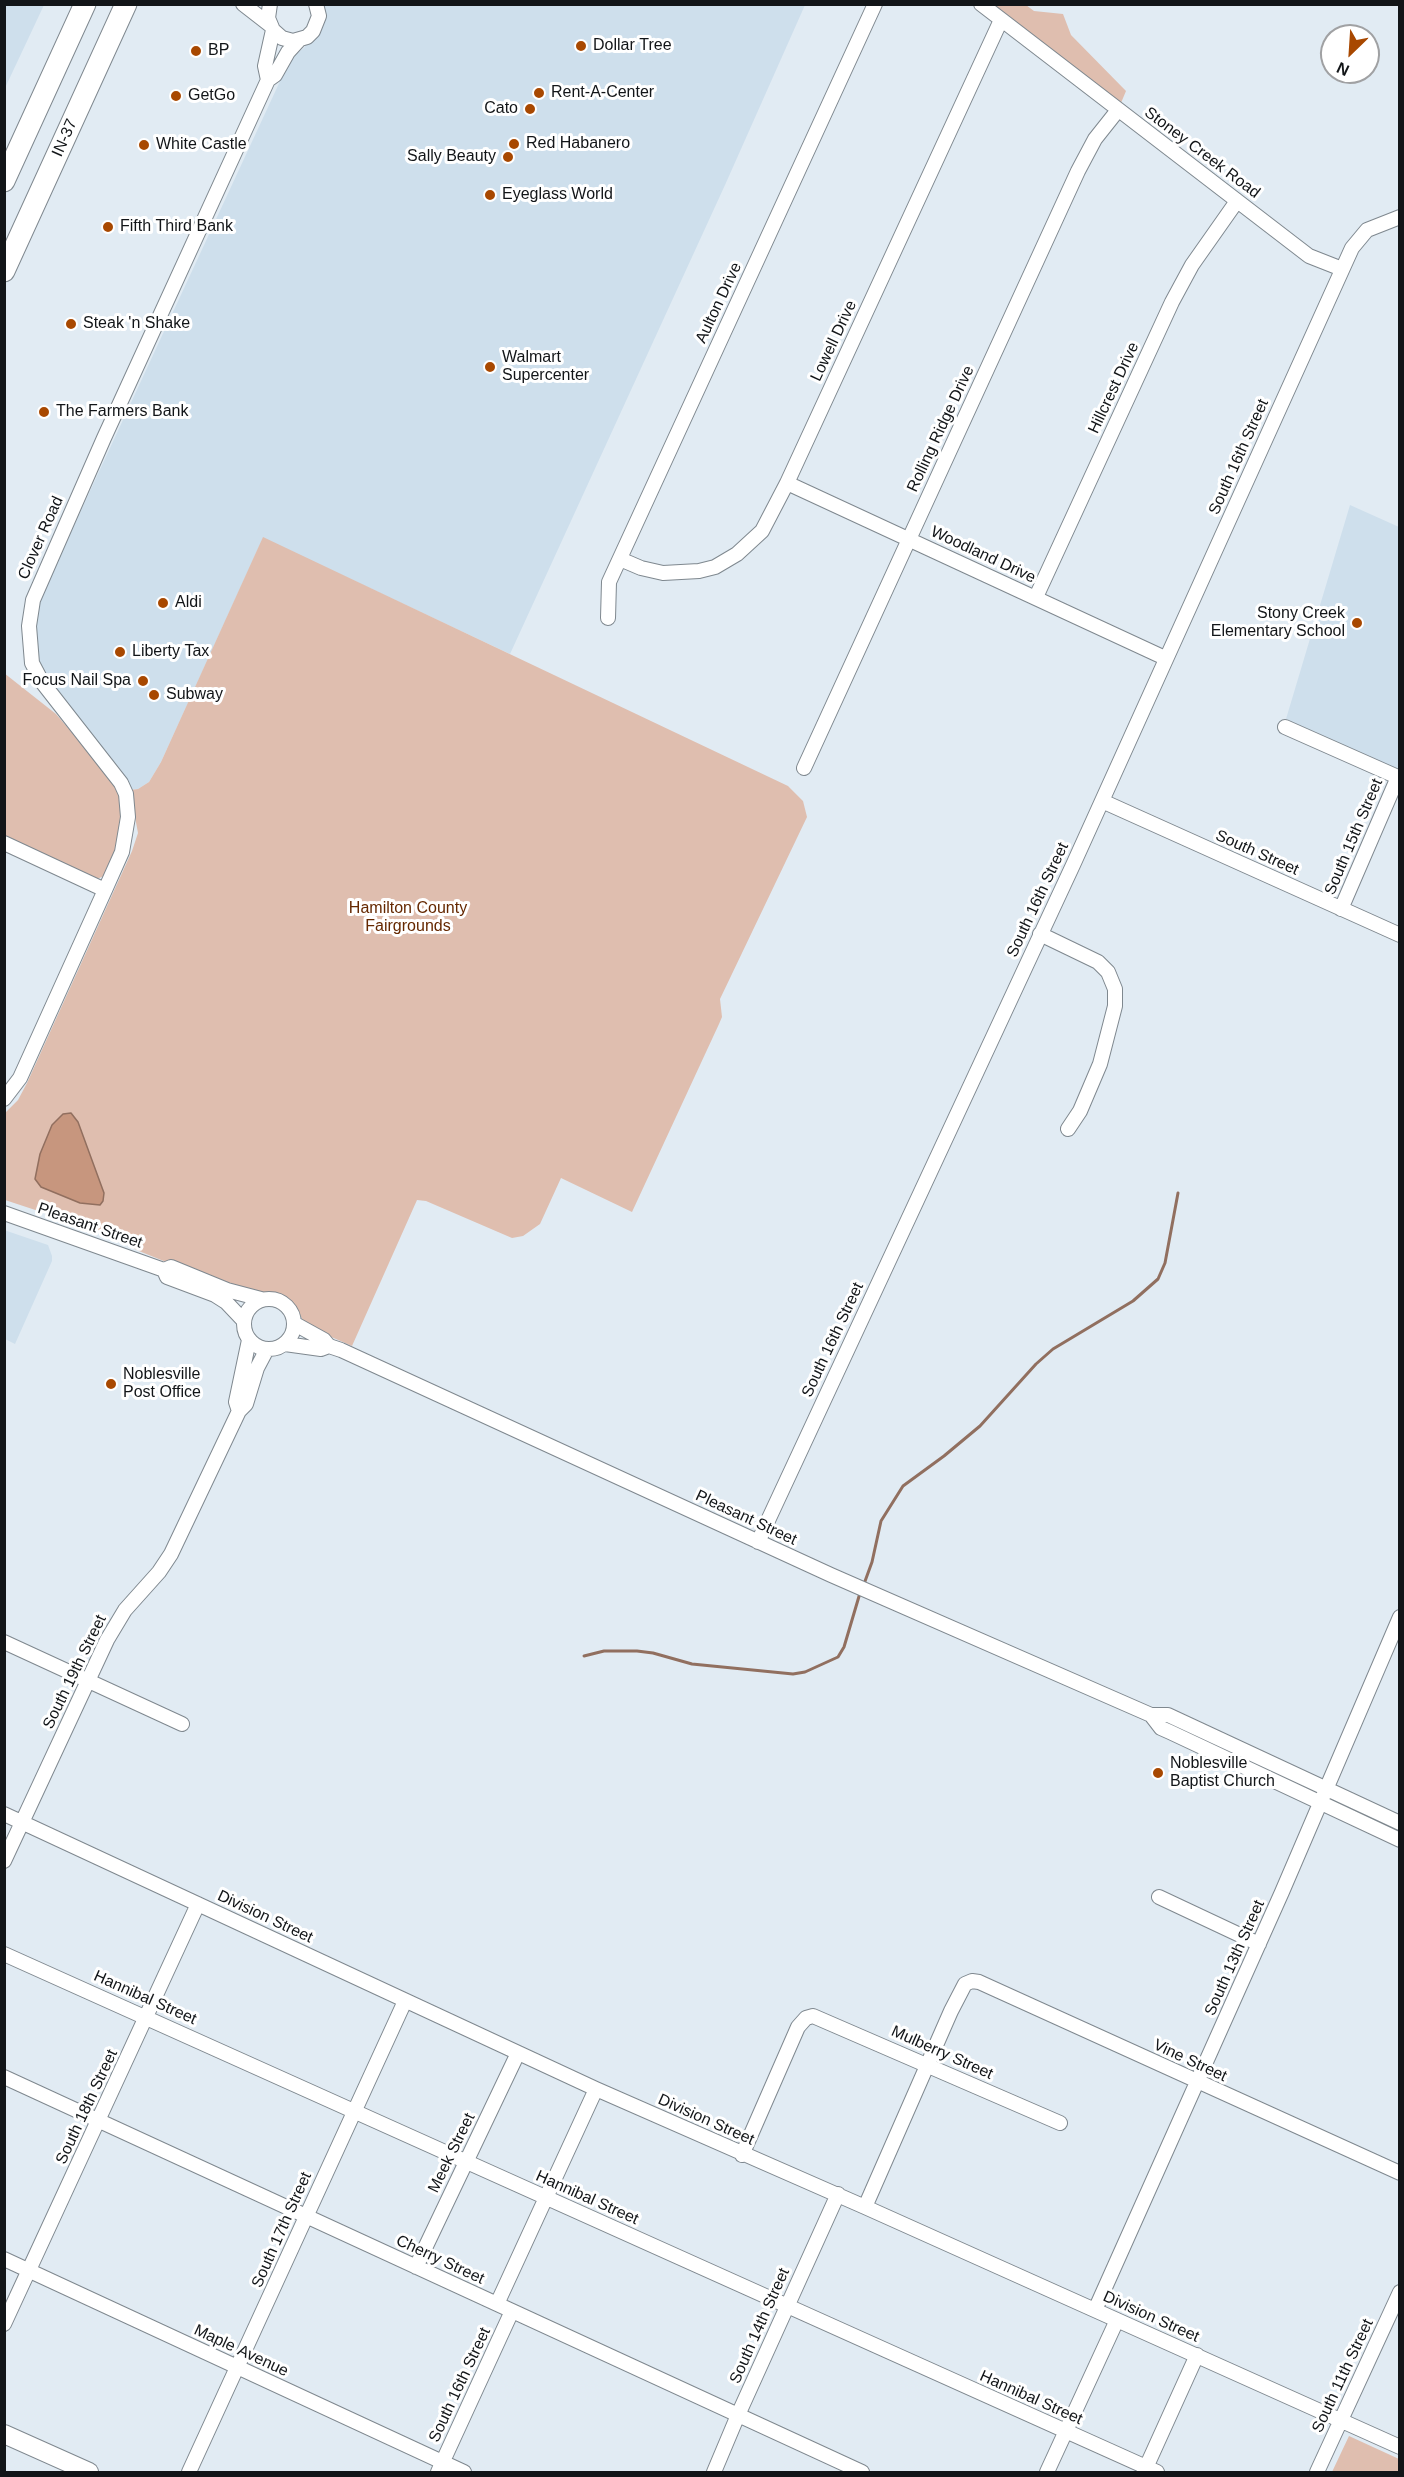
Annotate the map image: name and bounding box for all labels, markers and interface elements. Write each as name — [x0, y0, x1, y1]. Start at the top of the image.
north arrow — [1320, 24, 1380, 84]
place label: Dollar Tree — [593, 36, 672, 56]
marker: Dollar Tree — [574, 39, 588, 53]
place label: BP — [208, 41, 229, 61]
marker: BP — [189, 44, 203, 58]
text: N — [1334, 59, 1352, 79]
place label: Rent-A-Center — [551, 83, 654, 103]
place label: GetGo — [188, 86, 235, 106]
marker: Rent-A-Center — [532, 86, 546, 100]
marker: GetGo — [169, 89, 183, 103]
place label: Cato — [484, 99, 518, 119]
marker: Cato — [523, 102, 537, 116]
street label: Stoney Creek Road — [1140, 103, 1264, 203]
street label: IN-37 — [48, 116, 82, 160]
place label: Red Habanero — [526, 134, 630, 154]
place label: White Castle — [156, 135, 247, 155]
marker: Red Habanero — [507, 137, 521, 151]
marker: White Castle — [137, 138, 151, 152]
place label: Sally Beauty — [407, 147, 496, 167]
marker: Sally Beauty — [501, 150, 515, 164]
place label: Eyeglass World — [502, 185, 613, 205]
marker: Eyeglass World — [483, 188, 497, 202]
place label: Fifth Third Bank — [120, 217, 233, 237]
marker: Fifth Third Bank — [101, 220, 115, 234]
street label: Aulton Drive — [692, 259, 746, 347]
street label: Lowell Drive — [807, 297, 861, 385]
place label: Steak 'n Shake — [83, 314, 190, 334]
marker: Steak 'n Shake — [64, 317, 78, 331]
street label: Hillcrest Drive — [1084, 339, 1144, 437]
place label: Walmart Supercenter — [502, 348, 589, 386]
marker: Walmart Supercenter — [483, 360, 497, 374]
street label: Rolling Ridge Drive — [903, 363, 979, 495]
street label: South 16th Street — [1205, 396, 1273, 518]
place label: The Farmers Bank — [56, 402, 188, 422]
marker: The Farmers Bank — [37, 405, 51, 419]
street label: Clover Road — [14, 493, 68, 583]
street label: Woodland Drive — [927, 522, 1039, 588]
place label: Aldi — [175, 593, 202, 613]
marker: Aldi — [156, 596, 170, 610]
place label: Stony Creek Elementary School — [1211, 604, 1345, 642]
marker: Stony Creek Elementary School — [1350, 616, 1364, 630]
place label: Liberty Tax — [132, 642, 209, 662]
marker: Liberty Tax — [113, 645, 127, 659]
place label: Focus Nail Spa — [23, 671, 131, 691]
marker: Focus Nail Spa — [136, 674, 150, 688]
place label: Subway — [166, 685, 223, 705]
marker: Subway — [147, 688, 161, 702]
street label: South 15th Street — [1321, 776, 1387, 898]
street label: South Street — [1212, 826, 1302, 880]
street label: South 16th Street — [1003, 840, 1073, 960]
park label: Hamilton County Fairgrounds — [349, 899, 467, 937]
street label: Pleasant Street — [35, 1199, 145, 1253]
street label: South 16th Street — [798, 1280, 868, 1400]
place label: Noblesville Post Office — [123, 1365, 201, 1403]
marker: Noblesville Post Office — [104, 1377, 118, 1391]
street label: Pleasant Street — [692, 1486, 800, 1550]
street label: South 19th Street — [39, 1612, 111, 1732]
place label: Noblesville Baptist Church — [1170, 1754, 1275, 1792]
marker: Noblesville Baptist Church — [1151, 1766, 1165, 1780]
street label: Division Street — [214, 1887, 316, 1947]
street label: South 13th Street — [1201, 1897, 1269, 2019]
street label: Hannibal Street — [91, 1967, 199, 2029]
street label: Mulberry Street — [888, 2022, 996, 2084]
street label: Vine Street — [1150, 2036, 1230, 2086]
street label: South 18th Street — [52, 2047, 122, 2167]
street label: Division Street — [655, 2090, 757, 2150]
street label: Meek Street — [424, 2110, 480, 2196]
street label: Hannibal Street — [533, 2167, 641, 2229]
street label: South 17th Street — [248, 2169, 316, 2291]
street label: Cherry Street — [393, 2231, 487, 2289]
street label: South 14th Street — [726, 2265, 794, 2387]
street label: Division Street — [1100, 2287, 1202, 2347]
street label: South 11th Street — [1308, 2316, 1378, 2436]
street label: Maple Avenue — [191, 2321, 291, 2381]
street label: South 16th Street — [425, 2325, 495, 2445]
street label: Hannibal Street — [977, 2367, 1085, 2429]

